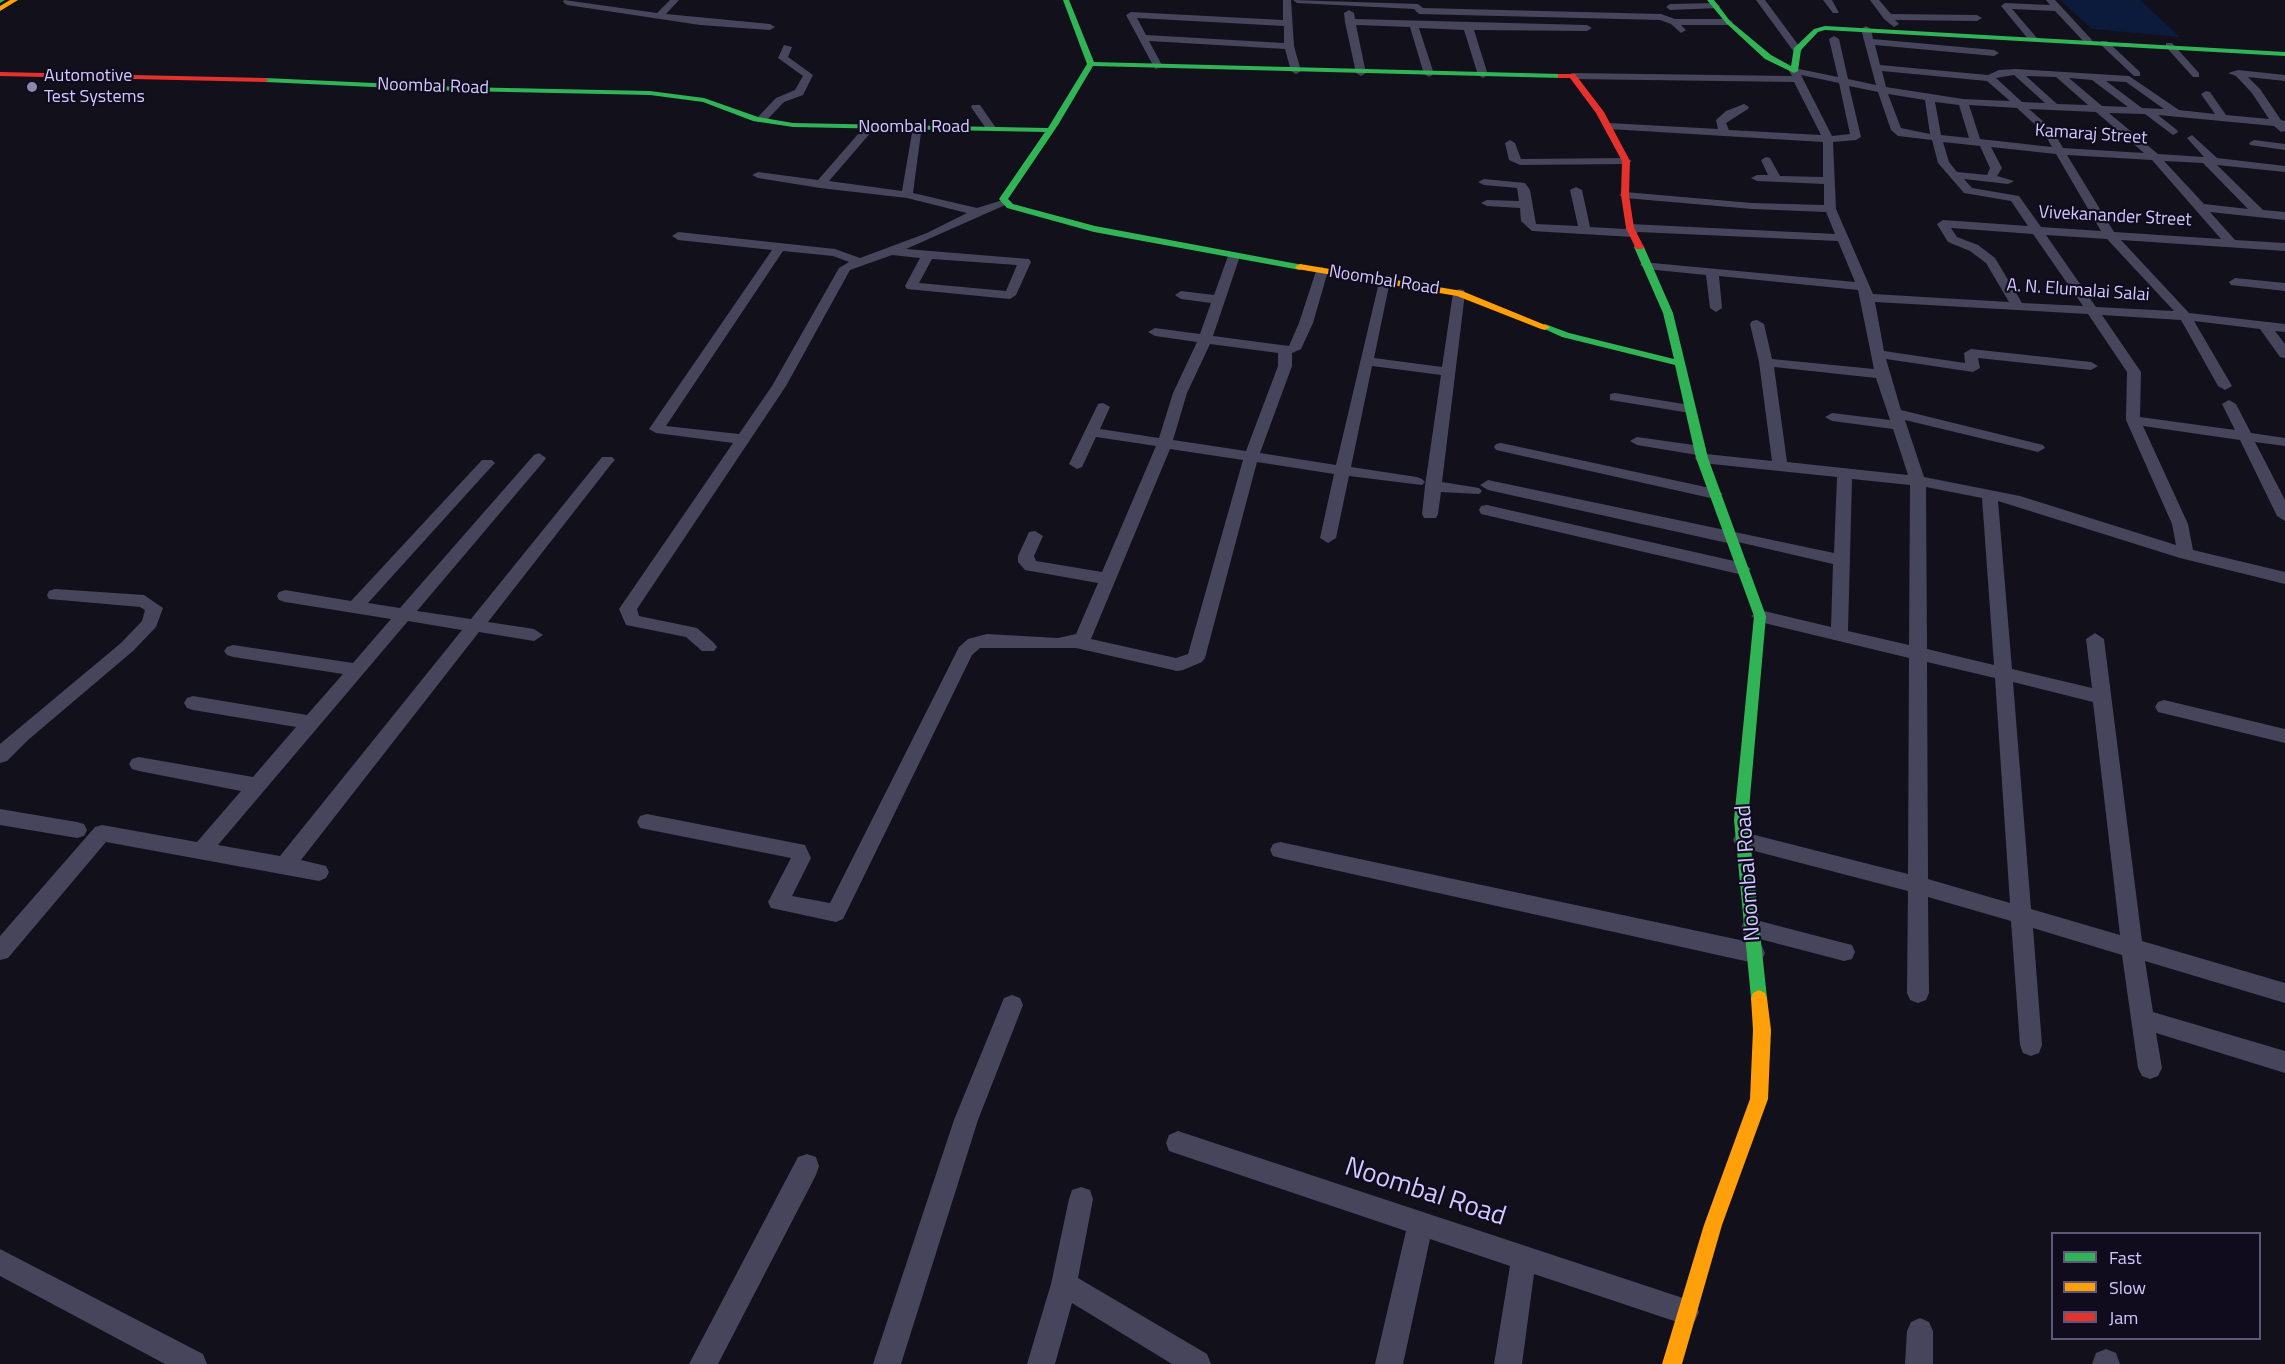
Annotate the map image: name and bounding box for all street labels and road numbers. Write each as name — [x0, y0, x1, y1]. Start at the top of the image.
street label: Noombal Road — [377, 74, 489, 100]
street label: Noombal Road — [858, 117, 970, 139]
street label: Kamaraj Street — [2034, 120, 2148, 150]
street label: Vivekanander Street — [2038, 202, 2192, 232]
street label: Noombal Road — [1327, 262, 1441, 300]
street label: A. N. Elumalai Salai — [2006, 275, 2150, 307]
street label: Noombal Road — [1731, 804, 1767, 942]
street label: Noombal Road — [1340, 1152, 1510, 1234]

